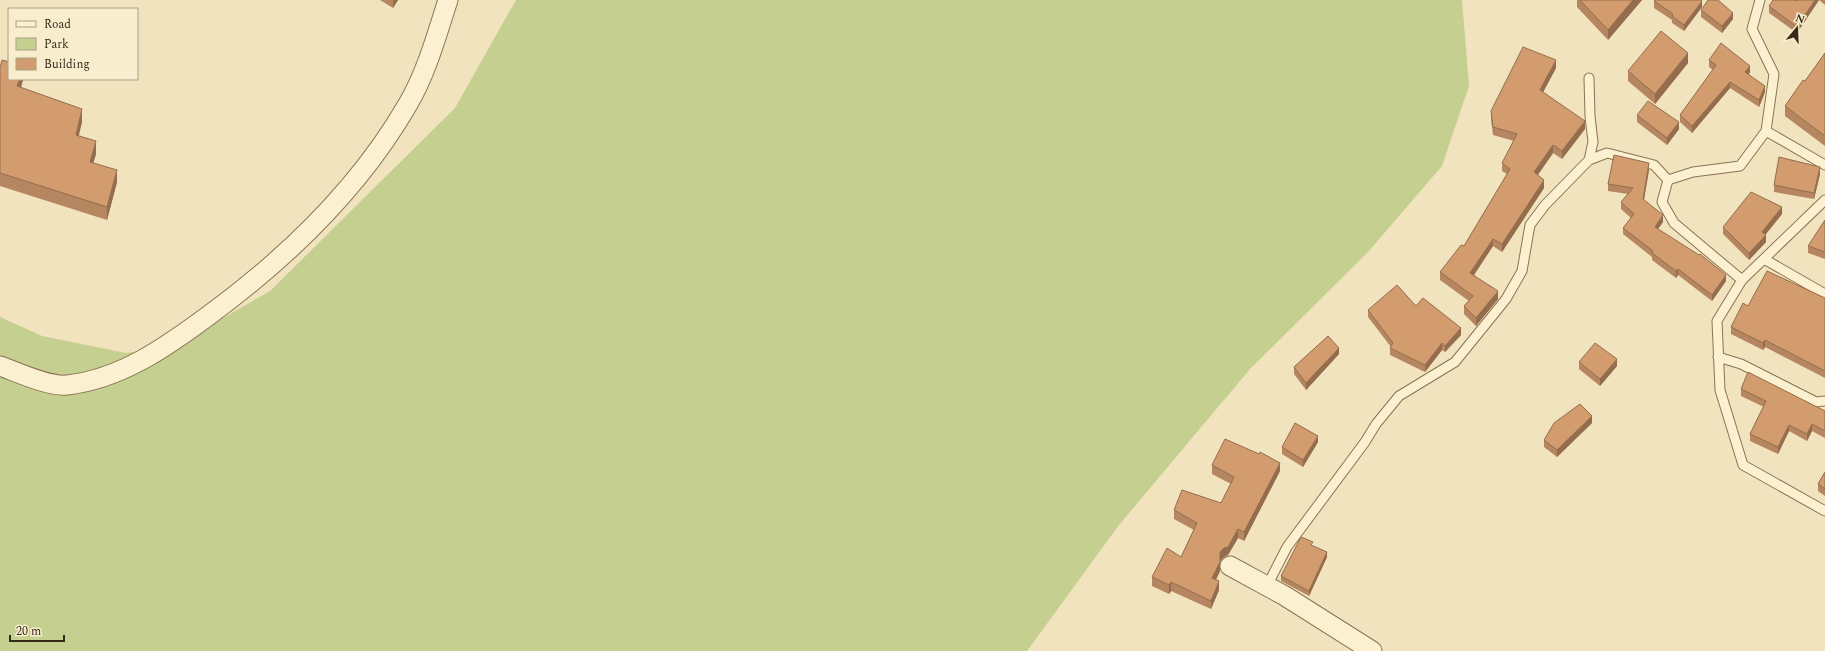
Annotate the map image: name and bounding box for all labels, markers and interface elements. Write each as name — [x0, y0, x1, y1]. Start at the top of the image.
legend — [8, 8, 138, 80]
north arrow — [1777, 8, 1817, 48]
text: N — [1793, 10, 1807, 29]
text: Road — [44, 15, 71, 34]
text: Park — [44, 35, 69, 54]
text: Building — [44, 55, 90, 74]
scale bar — [10, 617, 64, 643]
text: 20 m — [16, 622, 41, 641]

